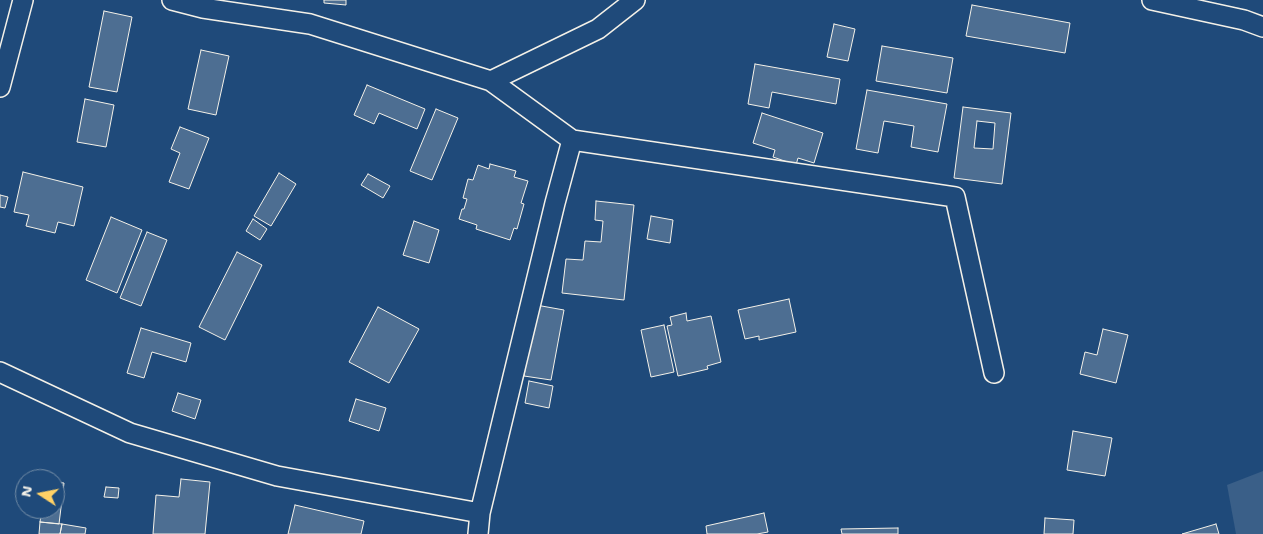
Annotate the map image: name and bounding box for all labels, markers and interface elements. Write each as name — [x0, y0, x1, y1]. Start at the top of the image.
north arrow — [15, 469, 65, 519]
text: N — [16, 484, 36, 498]

